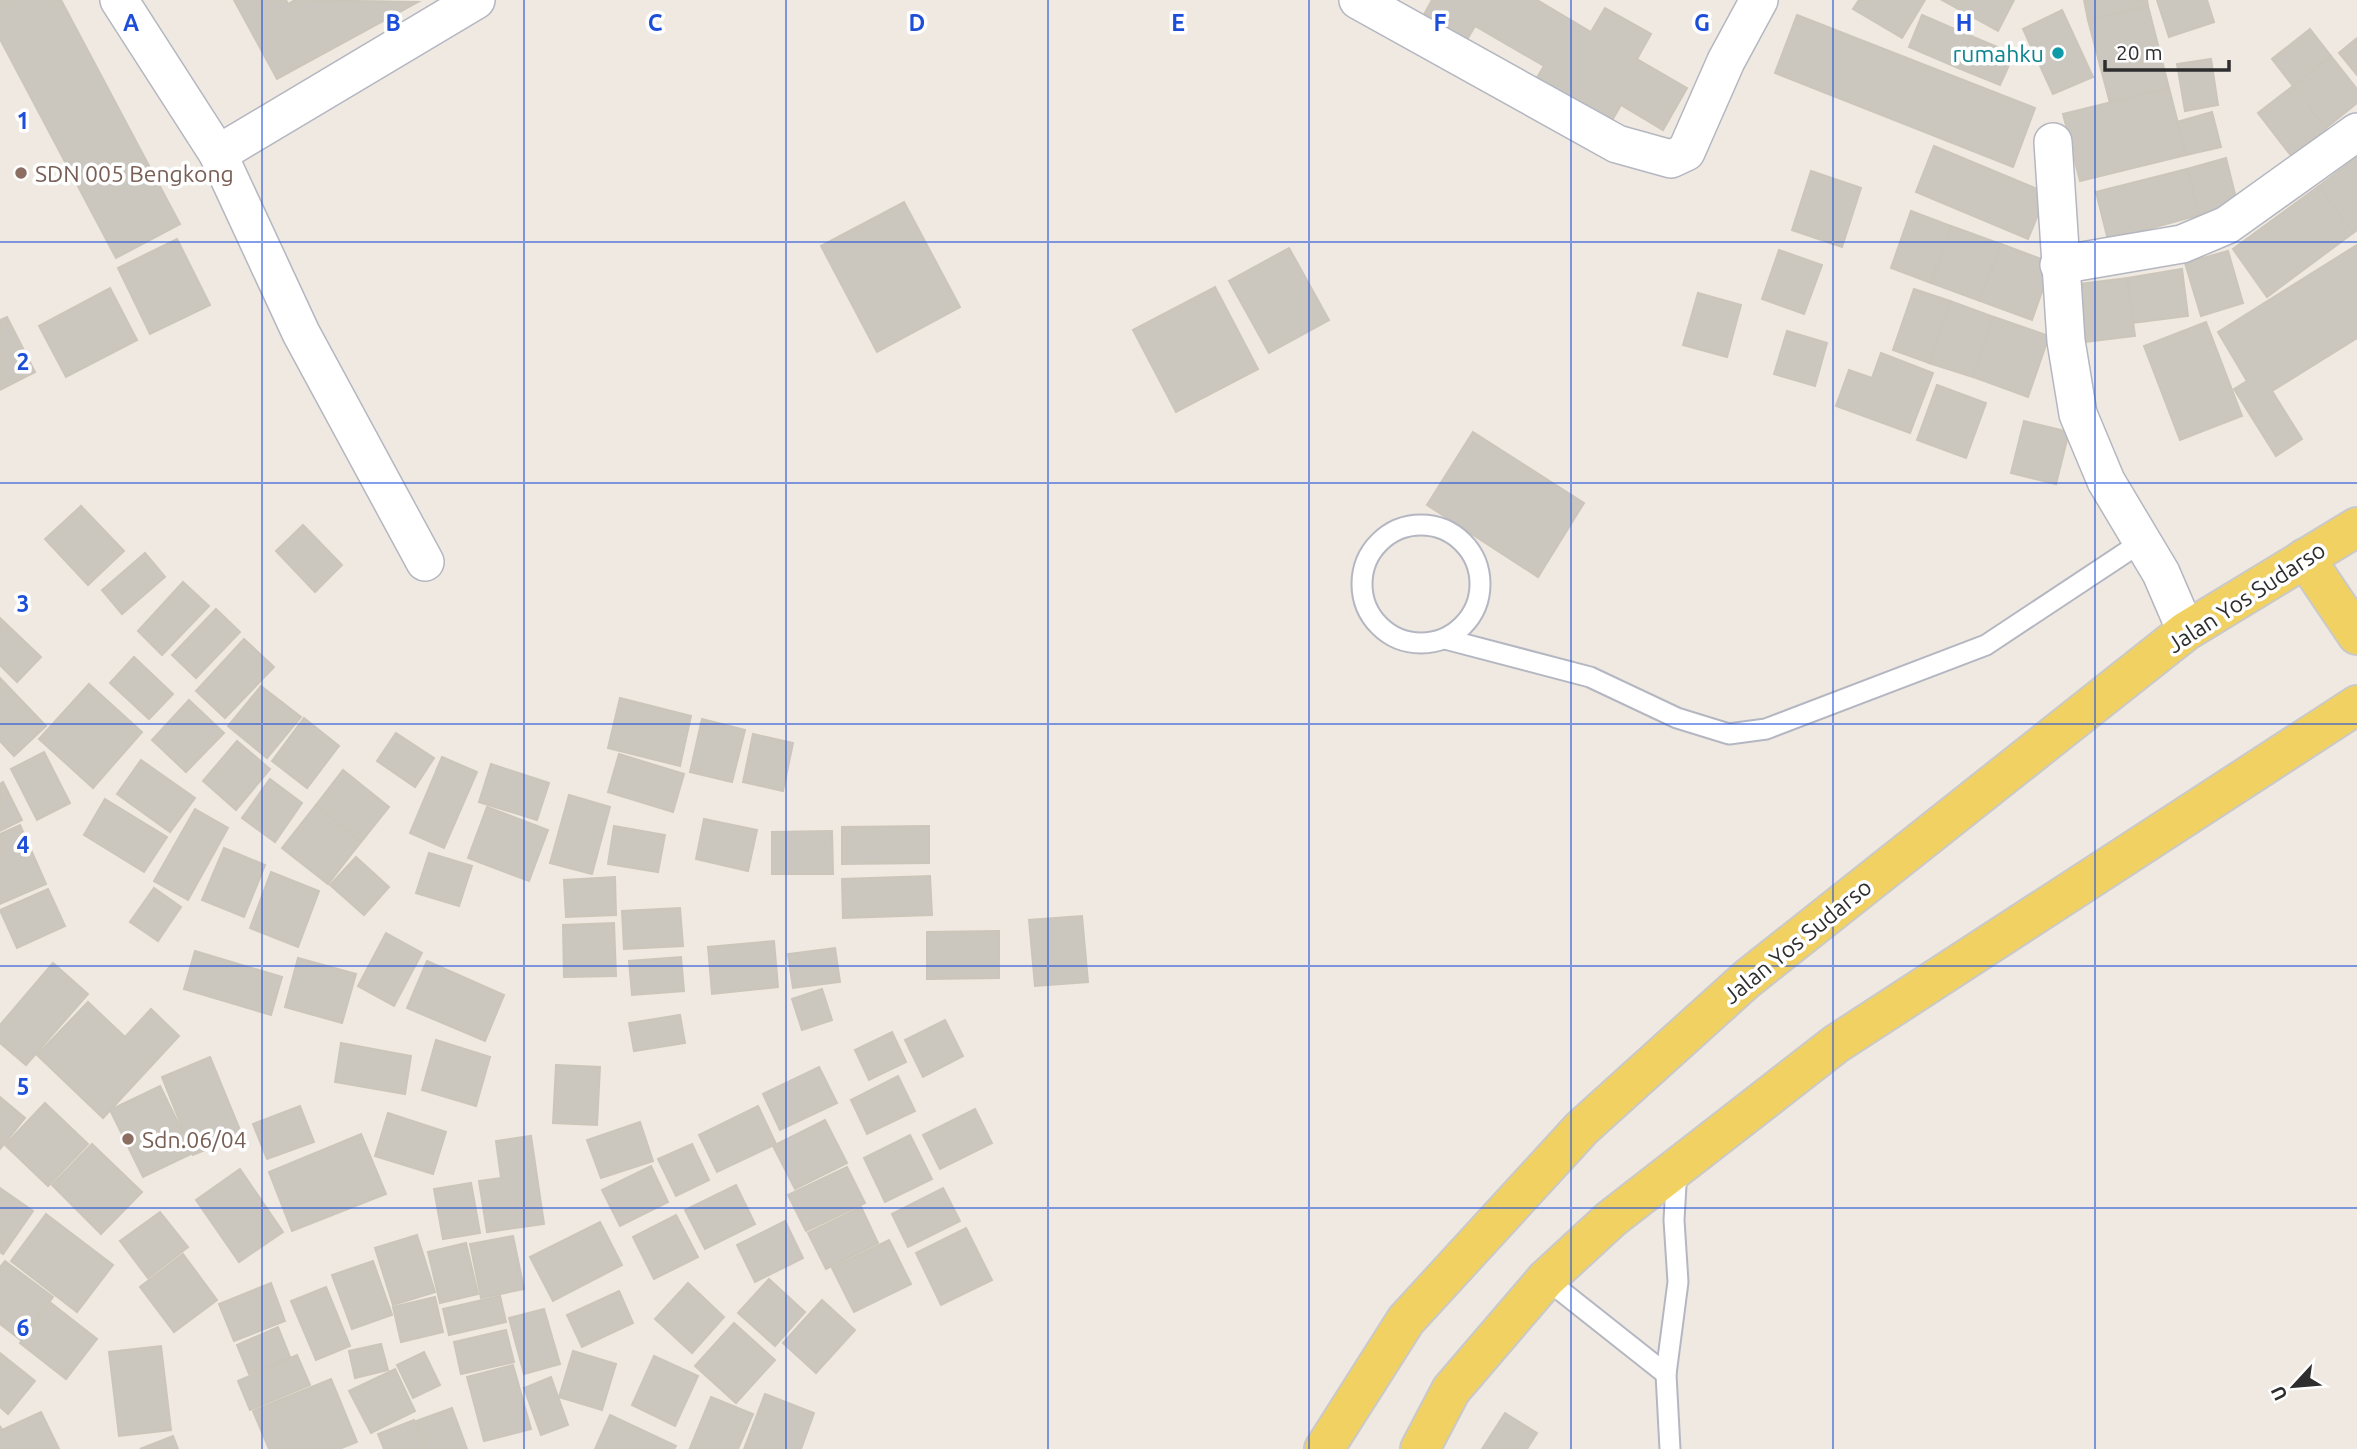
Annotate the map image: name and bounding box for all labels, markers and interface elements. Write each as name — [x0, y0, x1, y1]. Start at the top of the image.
text: A — [123, 10, 139, 35]
text: B — [385, 10, 401, 35]
text: C — [648, 10, 663, 35]
text: D — [909, 10, 925, 35]
text: E — [1171, 10, 1185, 35]
text: F — [1434, 10, 1447, 35]
text: G — [1694, 10, 1710, 35]
text: H — [1956, 10, 1972, 35]
scale bar — [2105, 28, 2229, 72]
text: 20 m — [2116, 40, 2163, 64]
place label: rumahku — [1953, 41, 2044, 66]
marker: rumahku — [2050, 45, 2066, 61]
text: 1 — [17, 108, 29, 133]
place label: SDN 005 Bengkong — [35, 161, 234, 186]
marker: SDN 005 Bengkong — [13, 165, 29, 181]
text: 2 — [17, 349, 29, 374]
street label: Jalan Yos Sudarso — [2162, 537, 2330, 657]
text: 3 — [17, 591, 29, 616]
text: 4 — [17, 832, 30, 857]
street label: Jalan Yos Sudarso — [1718, 874, 1876, 1008]
text: 5 — [17, 1074, 29, 1099]
place label: Sdn.06/04 — [142, 1127, 247, 1152]
marker: Sdn.06/04 — [120, 1131, 136, 1147]
text: 6 — [17, 1315, 30, 1340]
north arrow — [2259, 1351, 2329, 1421]
text: U — [2266, 1383, 2292, 1404]

